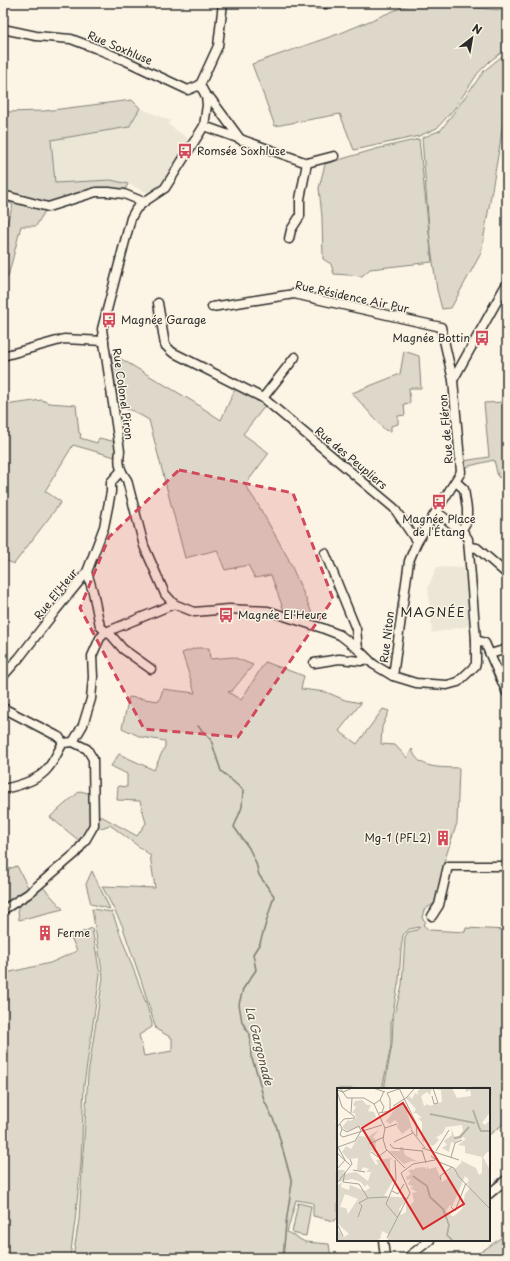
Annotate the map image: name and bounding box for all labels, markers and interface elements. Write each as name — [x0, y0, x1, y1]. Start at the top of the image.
north arrow — [452, 18, 492, 58]
text: N — [469, 19, 486, 39]
street label: Rue Soxhluse — [85, 26, 155, 69]
bus stop icon: Romsée Soxhluse — [176, 142, 194, 160]
place label: Romsée Soxhluse — [197, 142, 286, 159]
street label: Rue Résidence Air Pur — [294, 276, 411, 317]
bus stop icon: Magnée Garage — [100, 311, 118, 329]
place label: Magnée Garage — [121, 311, 206, 328]
place label: Magnée Bottin — [392, 329, 470, 346]
bus stop icon: Magnée Bottin — [473, 329, 491, 347]
street label: Rue Colonel Piron — [109, 347, 138, 441]
street label: Rue de Fléron — [434, 394, 457, 465]
street label: Rue des Peupliers — [311, 422, 391, 493]
bus stop icon: Magnée Place de l'Étang — [430, 493, 448, 511]
place label: Magnée Place de l'Étang — [402, 510, 476, 540]
street label: Rue El'Heur — [30, 564, 82, 623]
district label: MAGNÉE — [400, 602, 466, 621]
bus stop icon: Magnée El'Heure — [217, 606, 235, 624]
place label: Magnée El'Heure — [238, 606, 327, 623]
street label: Rue Niton — [375, 610, 398, 664]
place label: Mg-1 (PFL2) — [365, 829, 431, 846]
building icon: Mg-1 (PFL2) — [434, 829, 452, 847]
building icon: Ferme — [36, 924, 54, 942]
place label: Ferme — [57, 924, 90, 941]
water label: La Gargonade — [241, 1004, 279, 1088]
inset map — [337, 1088, 490, 1241]

